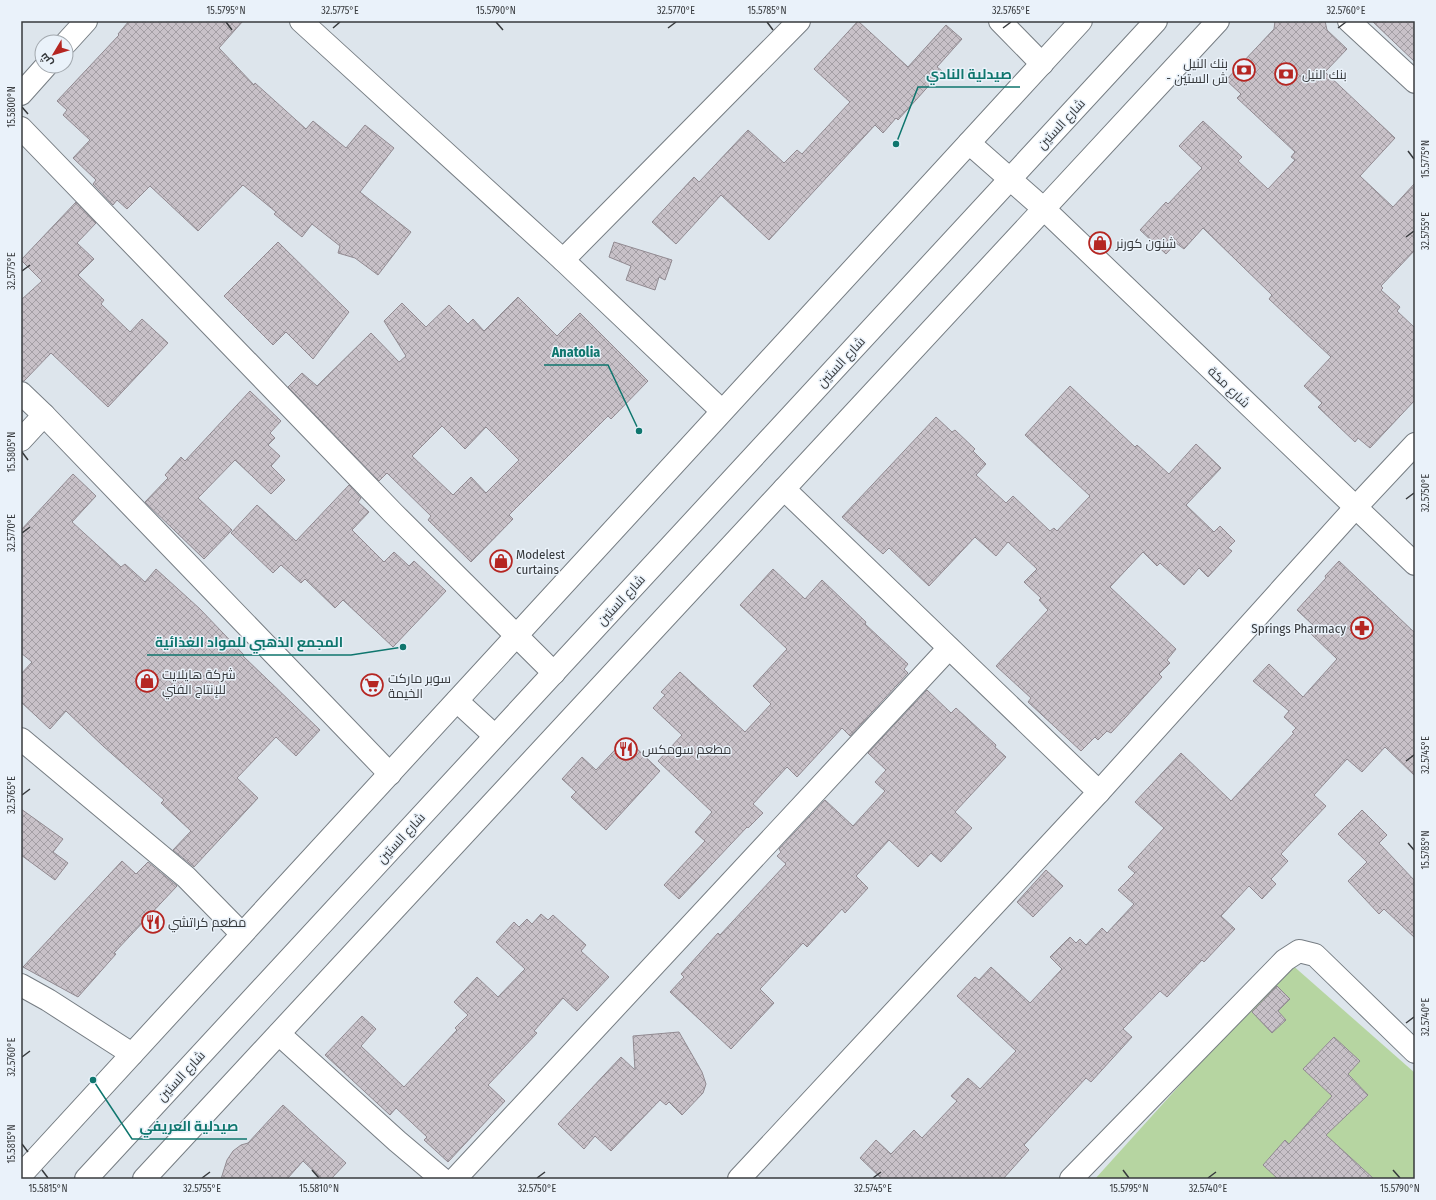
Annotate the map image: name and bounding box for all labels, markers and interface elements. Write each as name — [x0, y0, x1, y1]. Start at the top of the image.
text: 15.5795°N — [206, 5, 246, 17]
text: 32.5775°E — [321, 5, 359, 17]
text: 15.5790°N — [476, 5, 516, 17]
text: 32.5770°E — [657, 5, 695, 17]
text: 15.5785°N — [747, 5, 787, 17]
text: 32.5765°E — [992, 5, 1030, 17]
text: 32.5760°E — [1327, 5, 1366, 17]
north arrow — [34, 34, 74, 74]
text: ش — [37, 50, 56, 69]
place label: بنك النيل - ش الستين — [1166, 56, 1228, 86]
bank icon: بنك النيل - ش الستين — [1231, 57, 1257, 83]
callout: صيدلية النادي — [918, 61, 1020, 87]
bank icon: بنك النيل — [1273, 61, 1299, 87]
text: صيدلية النادي — [926, 66, 1012, 85]
place label: بنك النيل — [1302, 67, 1347, 82]
text: 15.5800°N — [6, 86, 18, 128]
street label: شارع الستين — [1034, 96, 1089, 153]
text: 15.5775°N — [1420, 140, 1432, 178]
text: 32.5755°E — [1420, 212, 1432, 250]
shop icon: شنون كورنر — [1087, 230, 1113, 256]
place label: شنون كورنر — [1115, 236, 1176, 251]
text: 32.5775°E — [6, 252, 18, 290]
street label: شارع الستين — [814, 334, 869, 391]
callout: Anatolia — [544, 339, 608, 365]
text: Anatolia — [551, 344, 600, 361]
street label: شارع مكة — [1204, 363, 1253, 411]
text: 15.5805°N — [6, 432, 18, 472]
text: 32.5750°E — [1420, 473, 1432, 512]
text: 32.5770°E — [6, 514, 18, 552]
place label: Modelest curtains — [516, 547, 566, 577]
shop icon: Modelest curtains — [488, 548, 514, 574]
street label: شارع الستين — [594, 572, 649, 629]
pharmacy icon: Springs Pharmacy — [1349, 615, 1375, 641]
place label: Springs Pharmacy — [1251, 621, 1346, 636]
callout: المجمع الذهبي للمواد الغذائية — [147, 629, 351, 655]
text: المجمع الذهبي للمواد الغذائية — [155, 634, 343, 654]
place label: شركة هايلايت للإنتاج الفني — [162, 667, 236, 700]
shop icon: شركة هايلايت للإنتاج الفني — [134, 668, 160, 694]
place label: سوبر ماركت الخيمة — [388, 671, 451, 701]
supermarket icon: سوبر ماركت الخيمة — [359, 672, 385, 698]
restaurant icon: مطعم سومكس — [613, 736, 639, 762]
text: 32.5745°E — [1420, 736, 1432, 774]
place label: مطعم سومكس — [642, 742, 731, 759]
text: 32.5765°E — [6, 776, 18, 814]
street label: شارع الستين — [374, 810, 429, 867]
text: 15.5785°N — [1420, 830, 1432, 870]
restaurant icon: مطعم كراتشي — [140, 909, 166, 935]
place label: مطعم كراتشي — [168, 915, 246, 933]
text: 32.5740°E — [1420, 997, 1432, 1036]
text: 32.5760°E — [6, 1037, 18, 1076]
street label: شارع الستين — [154, 1048, 209, 1105]
callout: صيدلية العريفي — [132, 1113, 247, 1139]
text: صيدلية العريفي — [140, 1118, 238, 1138]
text: 15.5815°N — [6, 1124, 18, 1164]
text: 15.5815°N — [28, 1183, 68, 1195]
text: 32.5755°E — [183, 1183, 221, 1195]
text: 15.5810°N — [299, 1183, 339, 1195]
text: 32.5750°E — [518, 1183, 557, 1195]
text: 32.5745°E — [854, 1183, 892, 1195]
text: 15.5795°N — [1109, 1183, 1149, 1195]
text: 32.5740°E — [1189, 1183, 1228, 1195]
text: 15.5790°N — [1380, 1183, 1420, 1195]

